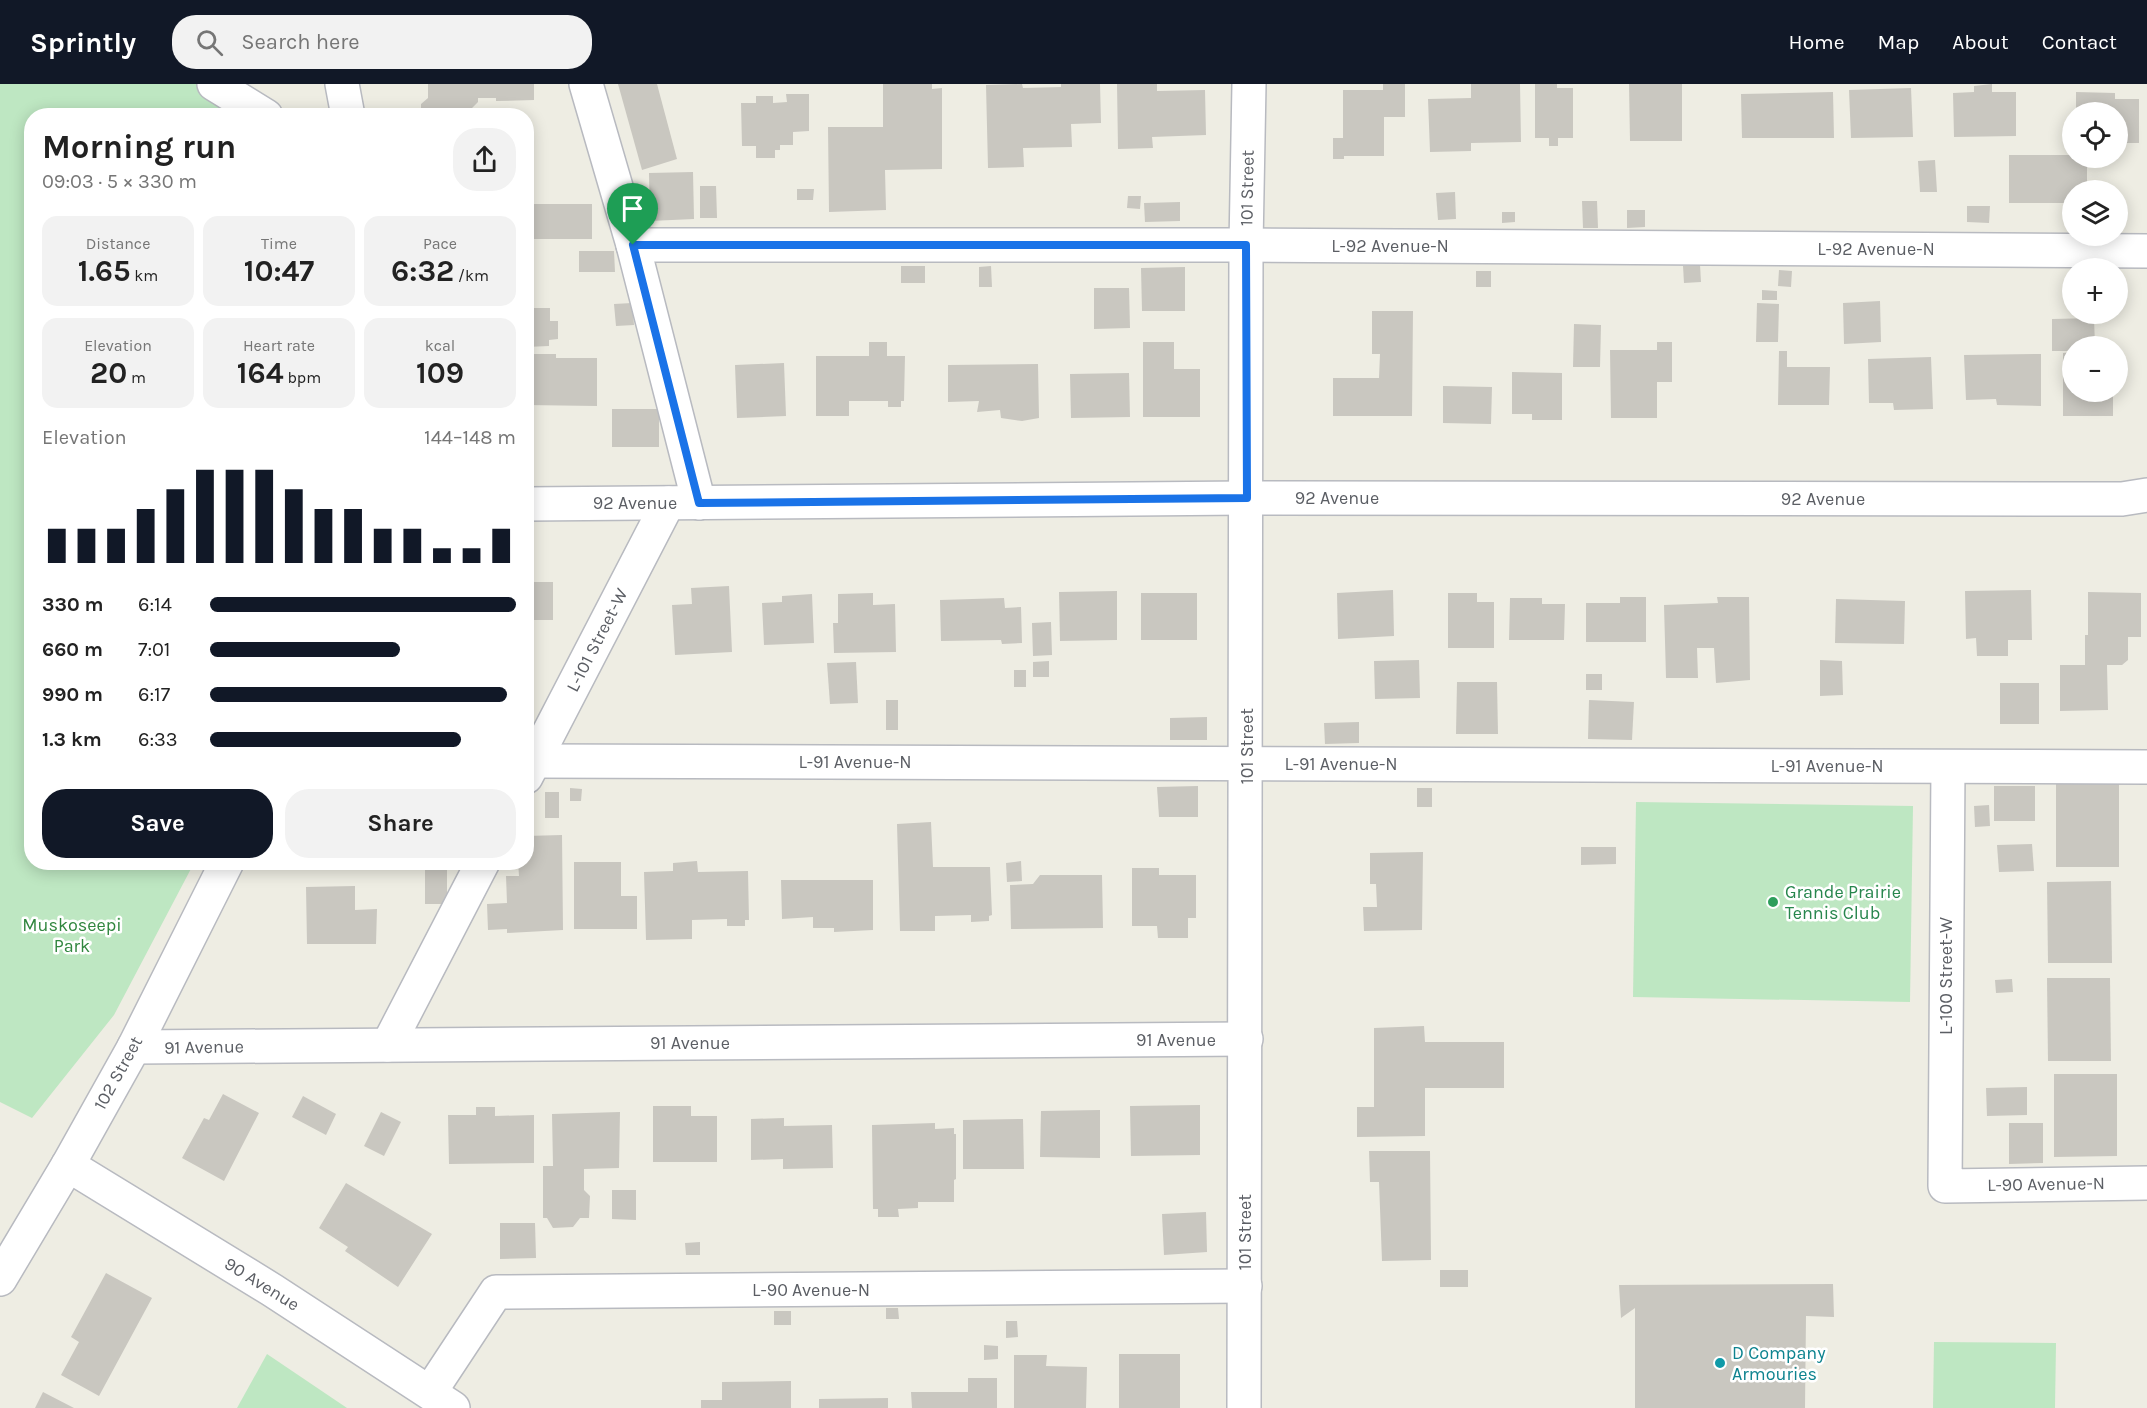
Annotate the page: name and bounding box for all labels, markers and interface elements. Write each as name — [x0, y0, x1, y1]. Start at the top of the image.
search box — [172, 15, 592, 69]
text: Sprintly — [30, 26, 136, 59]
icon: search — [193, 26, 226, 59]
text: Search here — [241, 29, 360, 55]
text: Home — [1789, 30, 1845, 54]
text: Map — [1878, 30, 1919, 54]
text: About — [1952, 30, 2009, 54]
text: Contact — [2042, 30, 2117, 54]
map controls — [2062, 102, 2128, 402]
button: locate — [2062, 102, 2128, 168]
text: Morning run — [42, 128, 236, 166]
button: share — [453, 128, 516, 191]
street label: 101 Street — [1235, 149, 1259, 226]
text: 09:03 · 5 × 330 m — [42, 170, 197, 193]
button: layers — [2062, 180, 2128, 246]
pin — [607, 183, 658, 245]
icon: arrive — [616, 192, 649, 225]
text: Distance — [86, 234, 150, 253]
text: Time — [261, 234, 297, 253]
text: Pace — [423, 234, 457, 253]
street label: L-92 Avenue-N — [1331, 235, 1449, 257]
street label: L-92 Avenue-N — [1817, 238, 1935, 260]
text: 1.65 — [78, 253, 131, 289]
text: 10:47 — [244, 253, 314, 289]
text: 6:32 — [391, 253, 454, 289]
button: + — [2062, 258, 2128, 324]
text: km — [131, 266, 158, 285]
text: /km — [454, 266, 489, 285]
text: Elevation — [84, 336, 152, 355]
text: Heart rate — [243, 336, 315, 355]
text: kcal — [425, 336, 455, 355]
button: − — [2062, 336, 2128, 402]
text: 20 — [90, 355, 127, 391]
text: 164 — [237, 355, 284, 391]
text: 109 — [416, 355, 464, 391]
text: m — [127, 368, 146, 387]
text: bpm — [284, 368, 321, 387]
text: Elevation — [42, 426, 127, 449]
text: 144–148 m — [424, 426, 516, 449]
street label: 92 Avenue — [1295, 487, 1379, 509]
street label: 92 Avenue — [1781, 488, 1865, 510]
street label: 92 Avenue — [593, 492, 677, 514]
street label: L-101 Street-W — [561, 585, 633, 695]
text: 330 m — [42, 593, 104, 616]
text: 6:14 — [138, 593, 172, 616]
text: 660 m — [42, 638, 103, 661]
text: 7:01 — [138, 638, 170, 661]
text: 990 m — [42, 683, 103, 706]
text: 6:17 — [138, 683, 170, 706]
street label: 101 Street — [1236, 708, 1258, 784]
text: 1.3 km — [42, 728, 102, 751]
text: 6:33 — [138, 728, 178, 751]
street label: L-91 Avenue-N — [798, 751, 912, 773]
street label: L-91 Avenue-N — [1284, 753, 1398, 775]
street label: L-91 Avenue-N — [1770, 755, 1884, 777]
button: Save — [42, 789, 273, 858]
button: Share — [285, 789, 516, 858]
place label: Grande Prairie Tennis Club — [1785, 881, 1901, 924]
marker: Grande Prairie Tennis Club — [1766, 895, 1780, 909]
park label: Muskoseepi Park — [22, 914, 122, 957]
street label: L-100 Street-W — [1935, 917, 1957, 1035]
street label: 91 Avenue — [1136, 1029, 1216, 1051]
street label: 102 Street — [89, 1032, 147, 1114]
street label: 91 Avenue — [650, 1032, 730, 1054]
street label: 91 Avenue — [164, 1035, 244, 1059]
street label: L-90 Avenue-N — [1987, 1172, 2105, 1196]
street label: 101 Street — [1234, 1194, 1256, 1270]
street label: 90 Avenue — [220, 1252, 304, 1316]
street label: L-90 Avenue-N — [752, 1279, 870, 1301]
place label: D Company Armouries — [1732, 1342, 1826, 1385]
marker: D Company Armouries — [1713, 1356, 1727, 1370]

